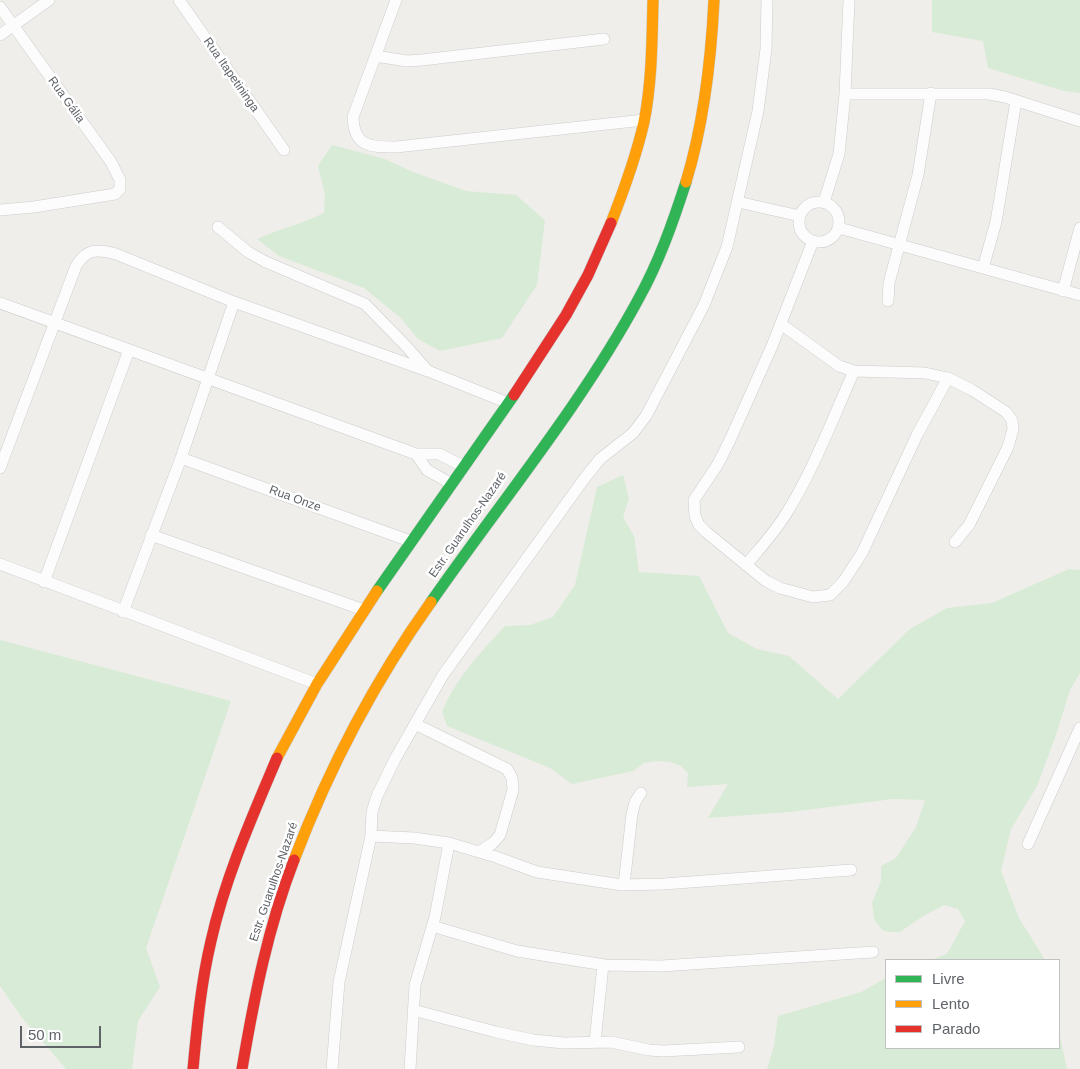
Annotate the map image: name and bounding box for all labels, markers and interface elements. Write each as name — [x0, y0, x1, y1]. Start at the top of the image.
street label: Rua Itapetininga — [200, 35, 262, 115]
street label: Rua Gália — [44, 74, 88, 126]
street label: Estr. Guarulhos-Nazaré — [426, 470, 510, 580]
street label: Rua Onze — [267, 483, 323, 515]
street label: Estr. Guarulhos-Nazaré — [247, 820, 301, 944]
legend — [885, 959, 1060, 1049]
text: Livre — [932, 970, 965, 987]
text: Lento — [932, 995, 970, 1012]
scale bar — [22, 1016, 104, 1048]
text: Parado — [932, 1020, 980, 1037]
text: 50 m — [28, 1026, 61, 1043]

